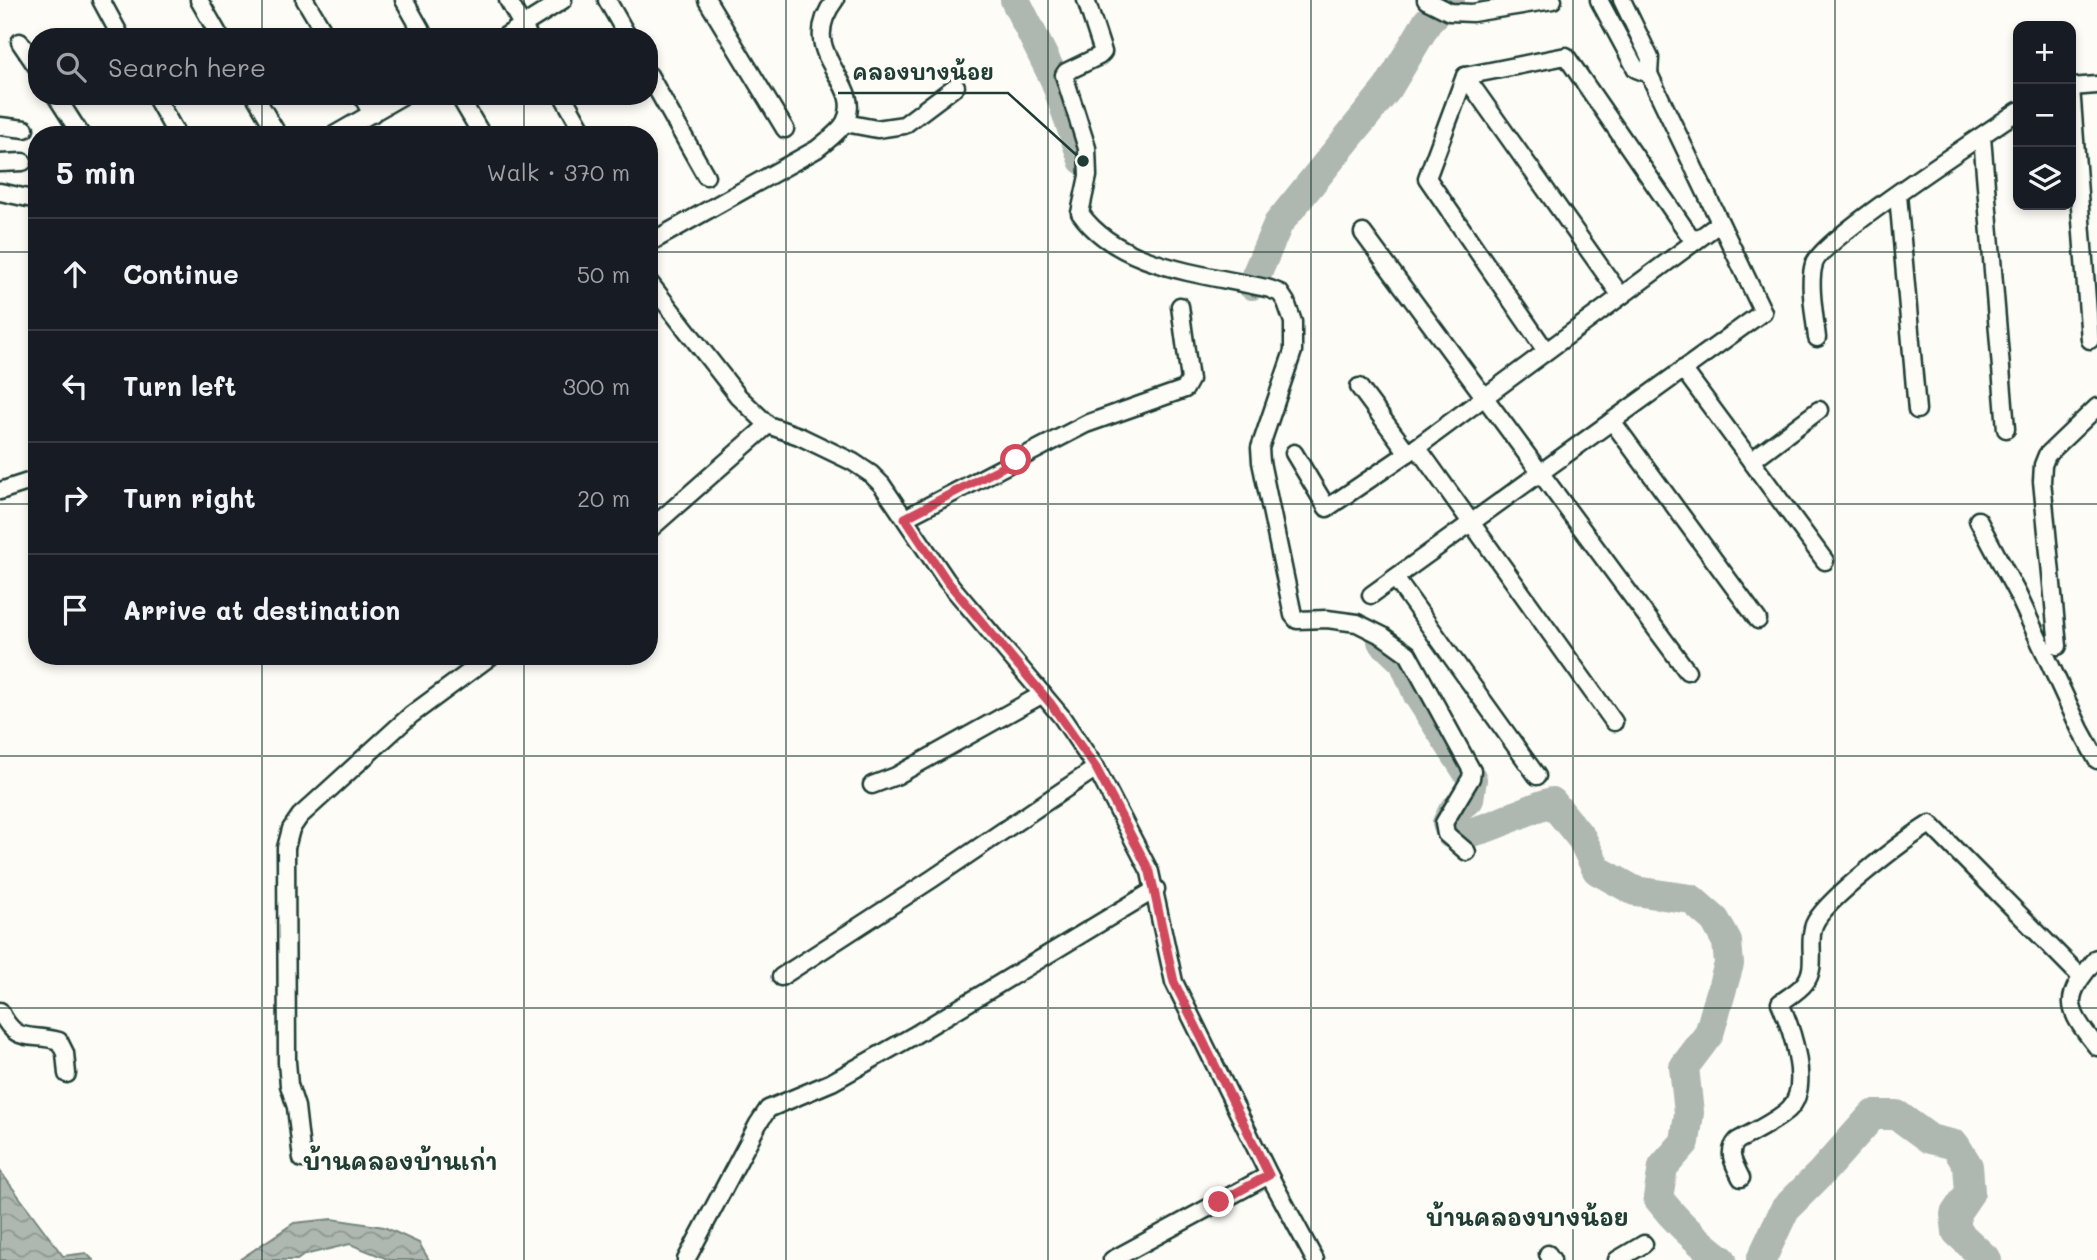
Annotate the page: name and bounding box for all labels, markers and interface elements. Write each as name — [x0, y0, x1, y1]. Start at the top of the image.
map controls — [2013, 21, 2076, 210]
button: + — [2013, 21, 2076, 84]
search box — [28, 28, 658, 105]
icon: search — [52, 48, 90, 86]
text: Search here — [108, 50, 266, 84]
callout: คลองบางน้อย — [838, 51, 1008, 93]
text: คลองบางน้อย — [852, 58, 994, 85]
button: − — [2013, 84, 2076, 147]
button: layers — [2013, 147, 2076, 210]
text: 5 min — [56, 152, 136, 192]
text: Walk · 370 m — [487, 157, 630, 187]
icon: ahead — [56, 255, 94, 293]
text: Continue — [123, 257, 239, 291]
text: 50 m — [577, 259, 630, 289]
icon: left — [56, 367, 94, 405]
text: Turn left — [123, 369, 236, 403]
text: 300 m — [562, 371, 630, 401]
route start — [1000, 444, 1031, 475]
icon: right — [56, 479, 94, 517]
text: Turn right — [123, 481, 256, 515]
text: 20 m — [577, 483, 630, 513]
icon: arrive — [56, 591, 94, 629]
text: Arrive at destination — [123, 593, 400, 627]
district label: บ้านคลองบ้านเก่า — [303, 1145, 497, 1176]
route end — [1203, 1186, 1234, 1217]
district label: บ้านคลองบางน้อย — [1426, 1201, 1628, 1232]

